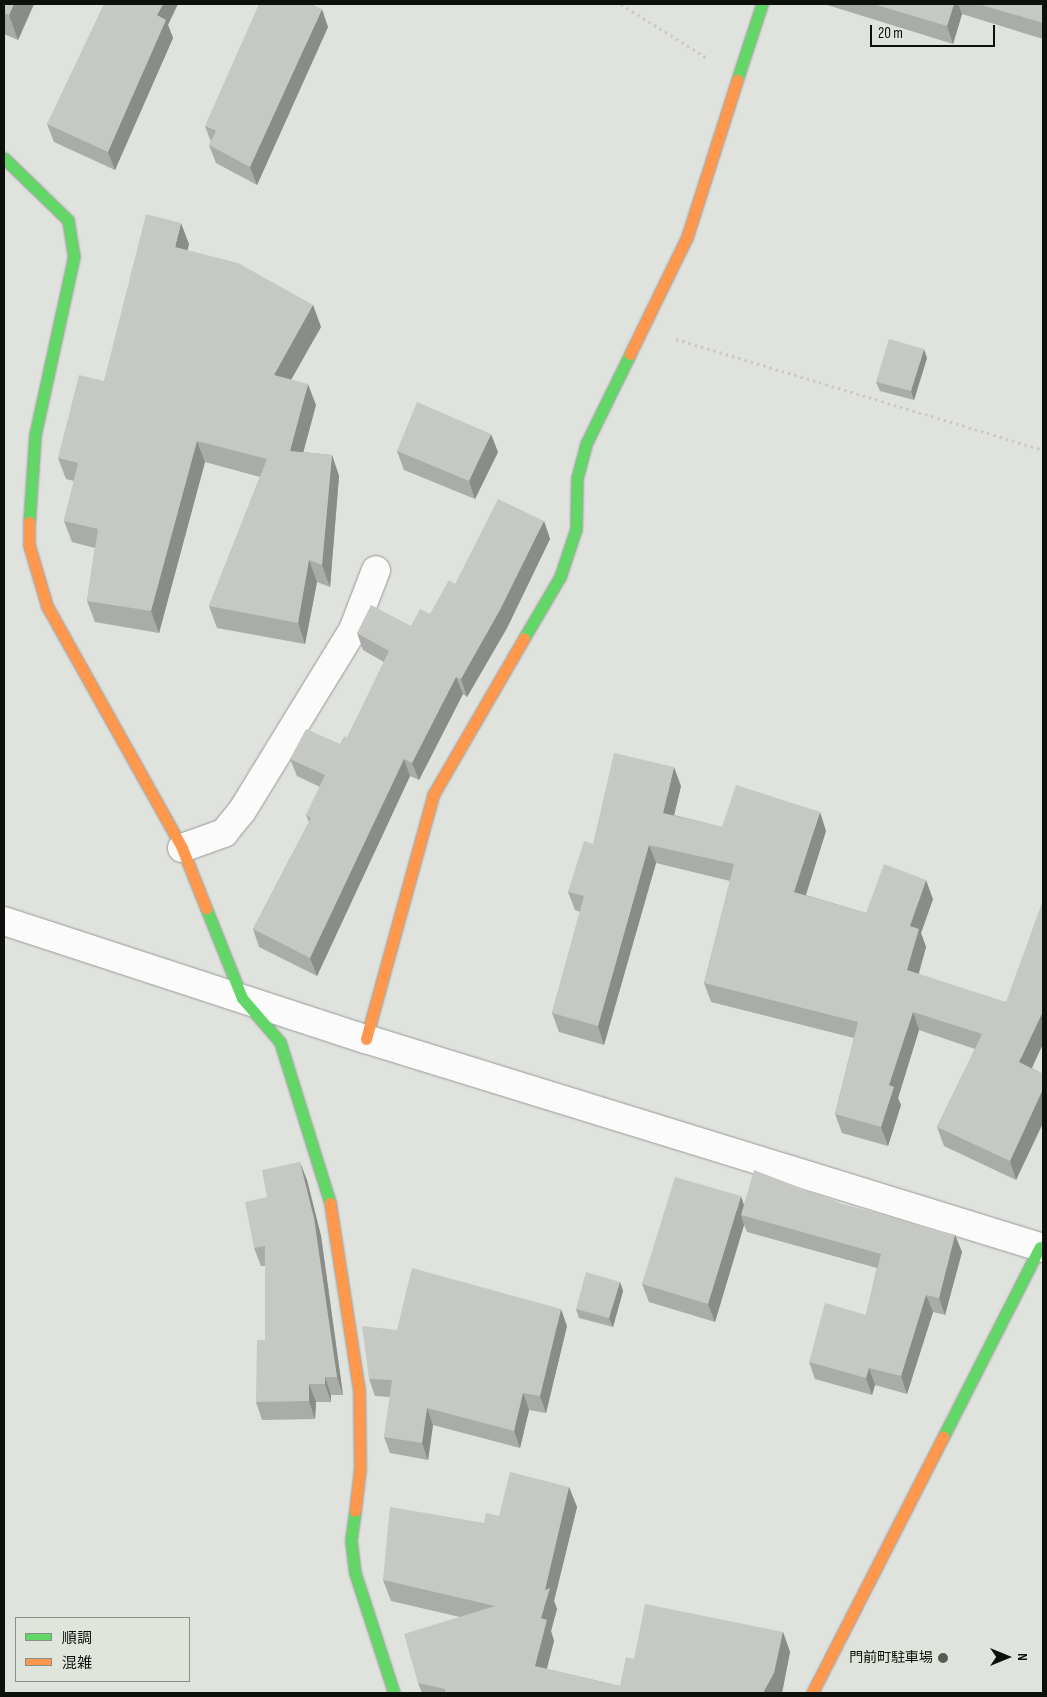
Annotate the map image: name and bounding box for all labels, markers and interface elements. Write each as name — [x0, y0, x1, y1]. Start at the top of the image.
scale bar — [872, 15, 997, 47]
text: 20 m — [878, 24, 903, 43]
legend — [15, 1617, 190, 1682]
text: 順調 — [62, 1629, 92, 1648]
north arrow — [982, 1632, 1032, 1682]
place label: 門前町駐車場 — [849, 1650, 933, 1666]
marker: 門前町駐車場 — [937, 1652, 949, 1664]
text: N — [1014, 1653, 1031, 1661]
text: 混雑 — [62, 1654, 92, 1673]

